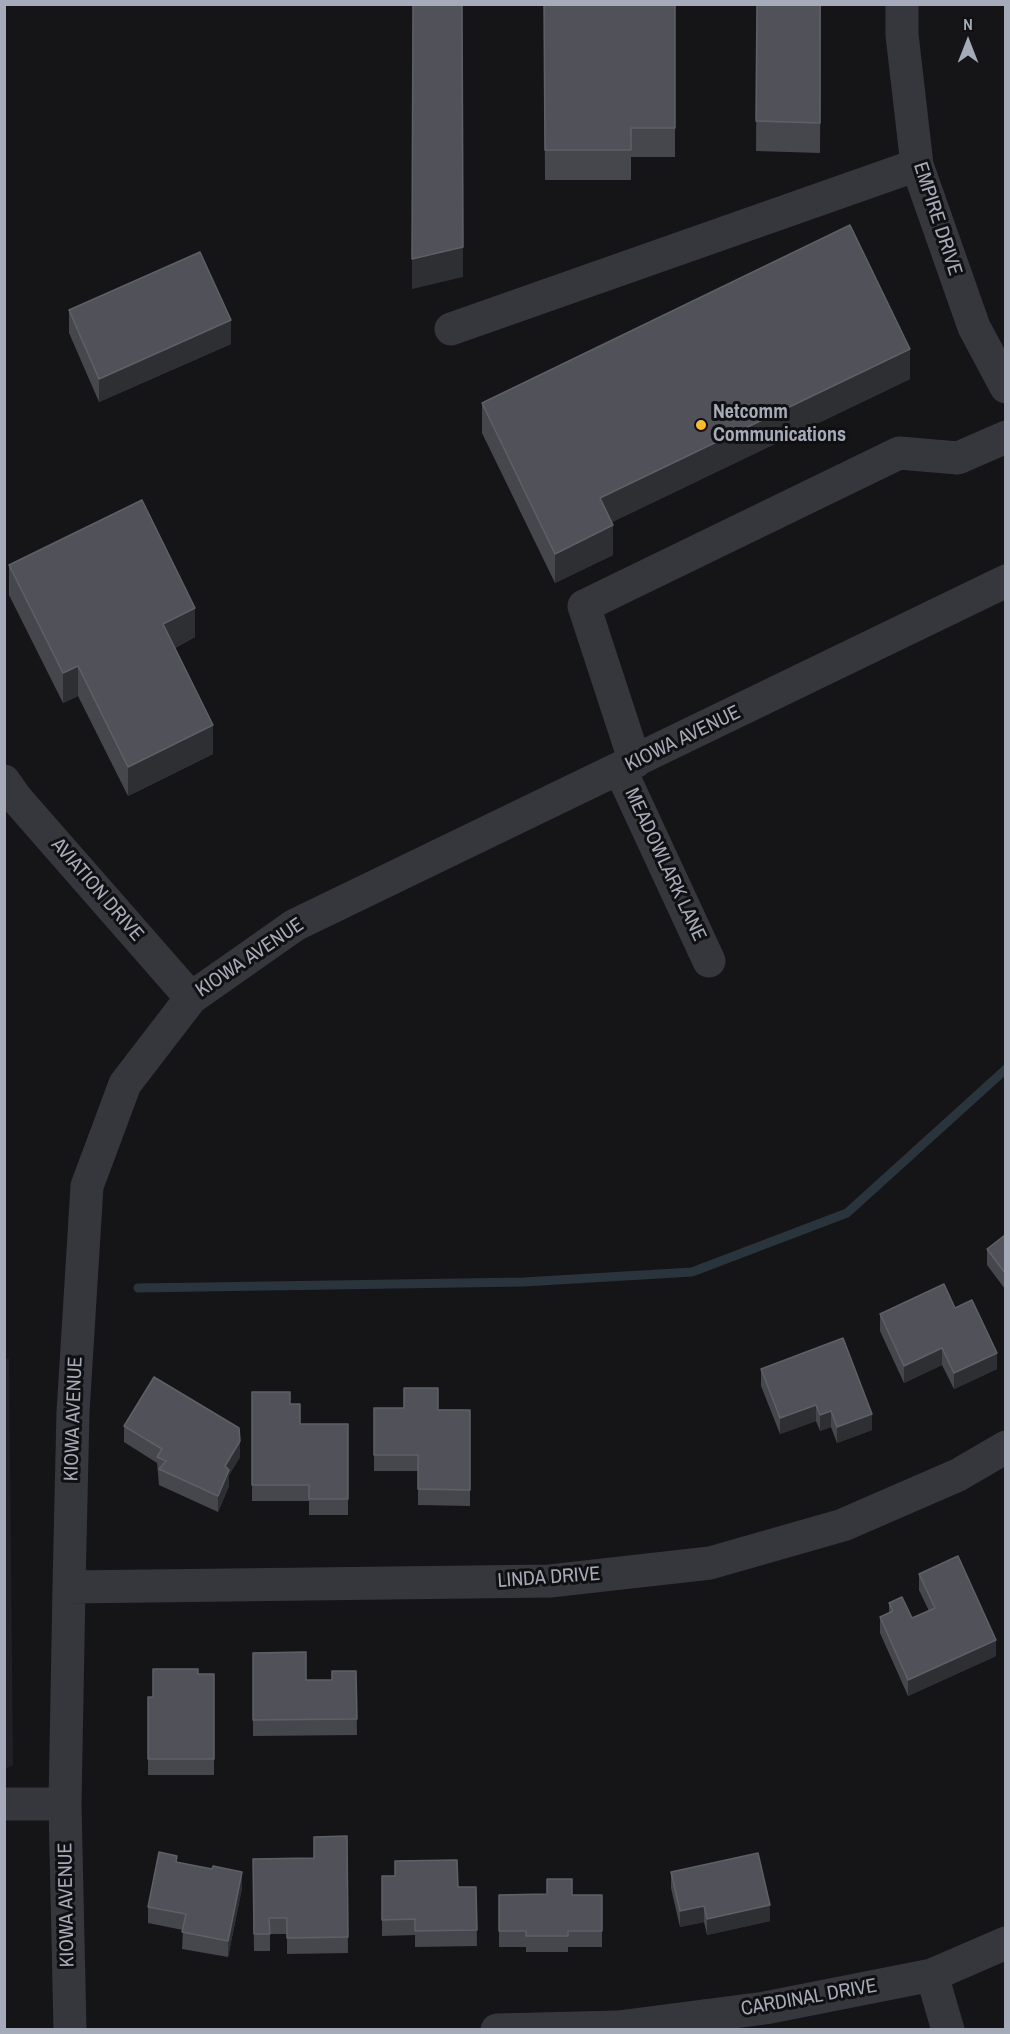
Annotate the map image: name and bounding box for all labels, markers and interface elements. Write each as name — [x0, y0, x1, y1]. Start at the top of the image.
north arrow — [938, 12, 998, 72]
text: N — [963, 13, 973, 35]
street label: EMPIRE DRIVE — [907, 159, 967, 279]
place label: Netcomm Communications — [713, 401, 846, 448]
marker: Netcomm Communications — [694, 418, 708, 432]
street label: KIOWA AVENUE — [622, 701, 744, 777]
street label: MEADOWLARK LANE — [619, 785, 711, 945]
street label: AVIATION DRIVE — [46, 834, 148, 946]
street label: KIOWA AVENUE — [192, 913, 308, 1003]
street label: KIOWA AVENUE — [60, 1356, 88, 1482]
street label: LINDA DRIVE — [497, 1562, 601, 1594]
street label: KIOWA AVENUE — [54, 1842, 80, 1968]
street label: CARDINAL DRIVE — [739, 1974, 879, 2022]

